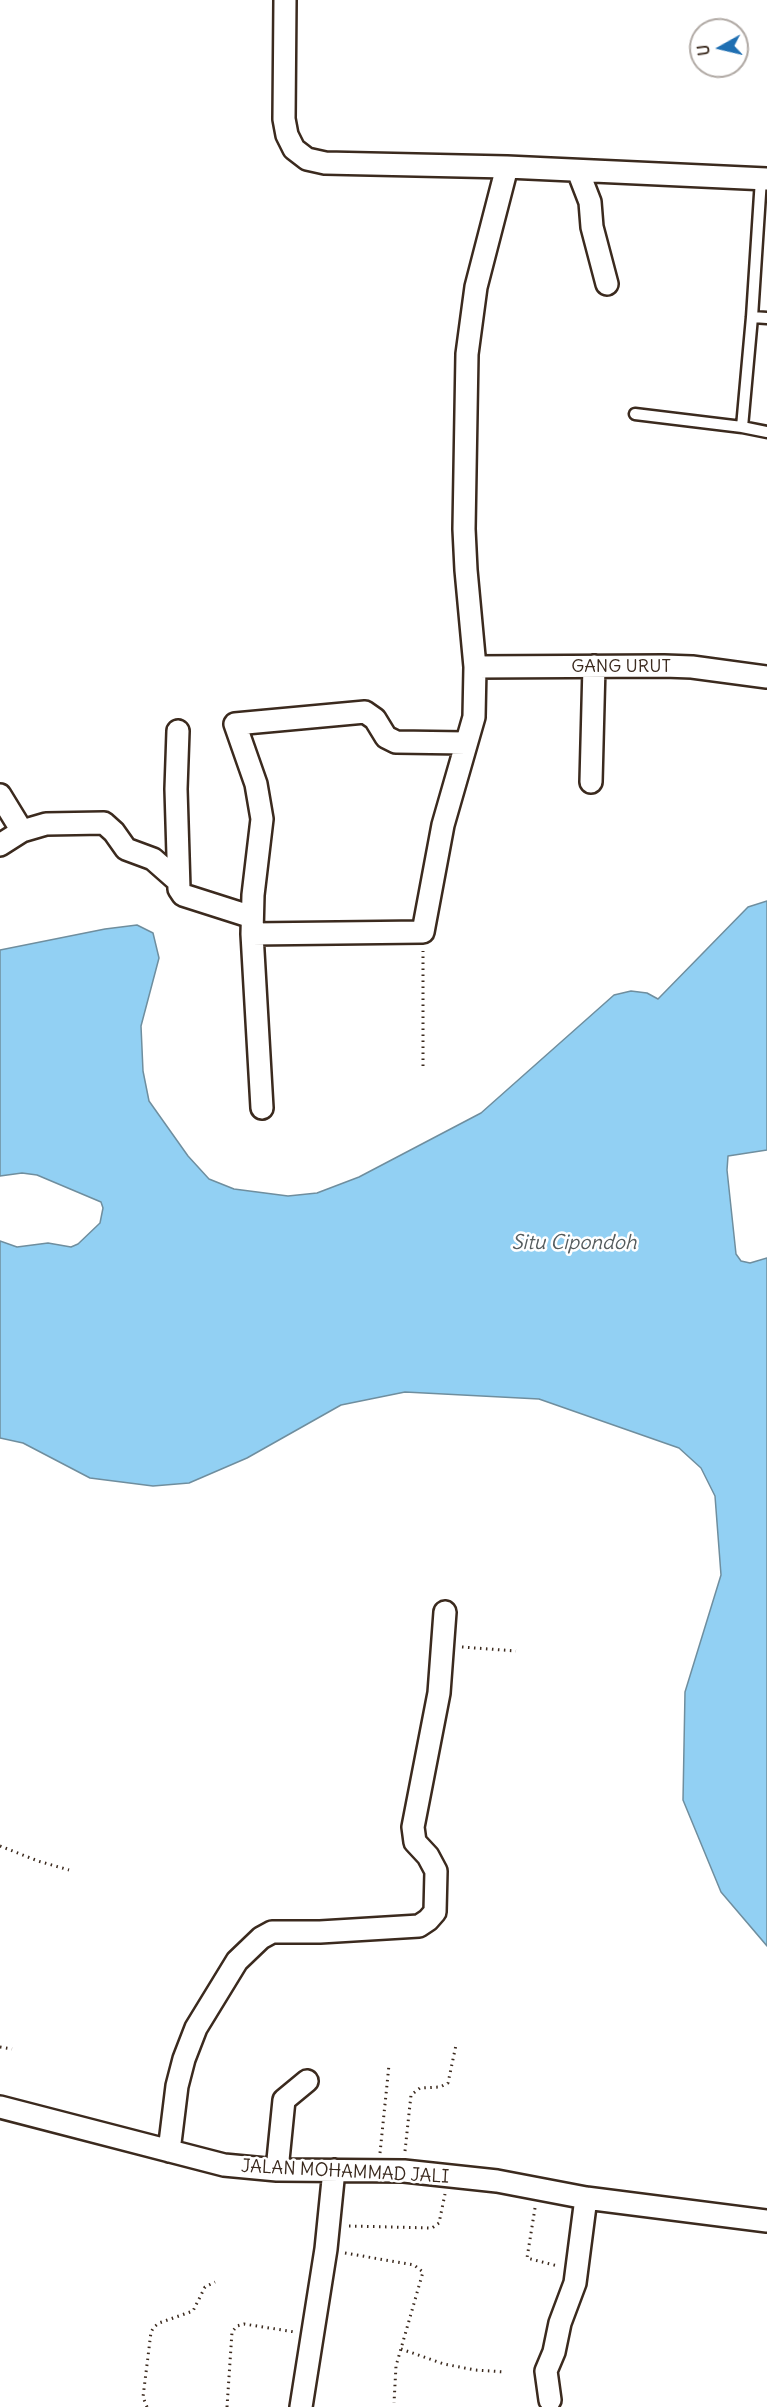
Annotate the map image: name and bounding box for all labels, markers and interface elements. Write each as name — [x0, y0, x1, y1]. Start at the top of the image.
north arrow — [689, 18, 749, 78]
text: U — [692, 43, 714, 57]
street label: GANG URUT — [571, 656, 671, 678]
water label: Situ Cipondoh — [511, 1231, 637, 1255]
street label: JALAN MOHAMMAD JALI — [240, 2156, 450, 2188]

